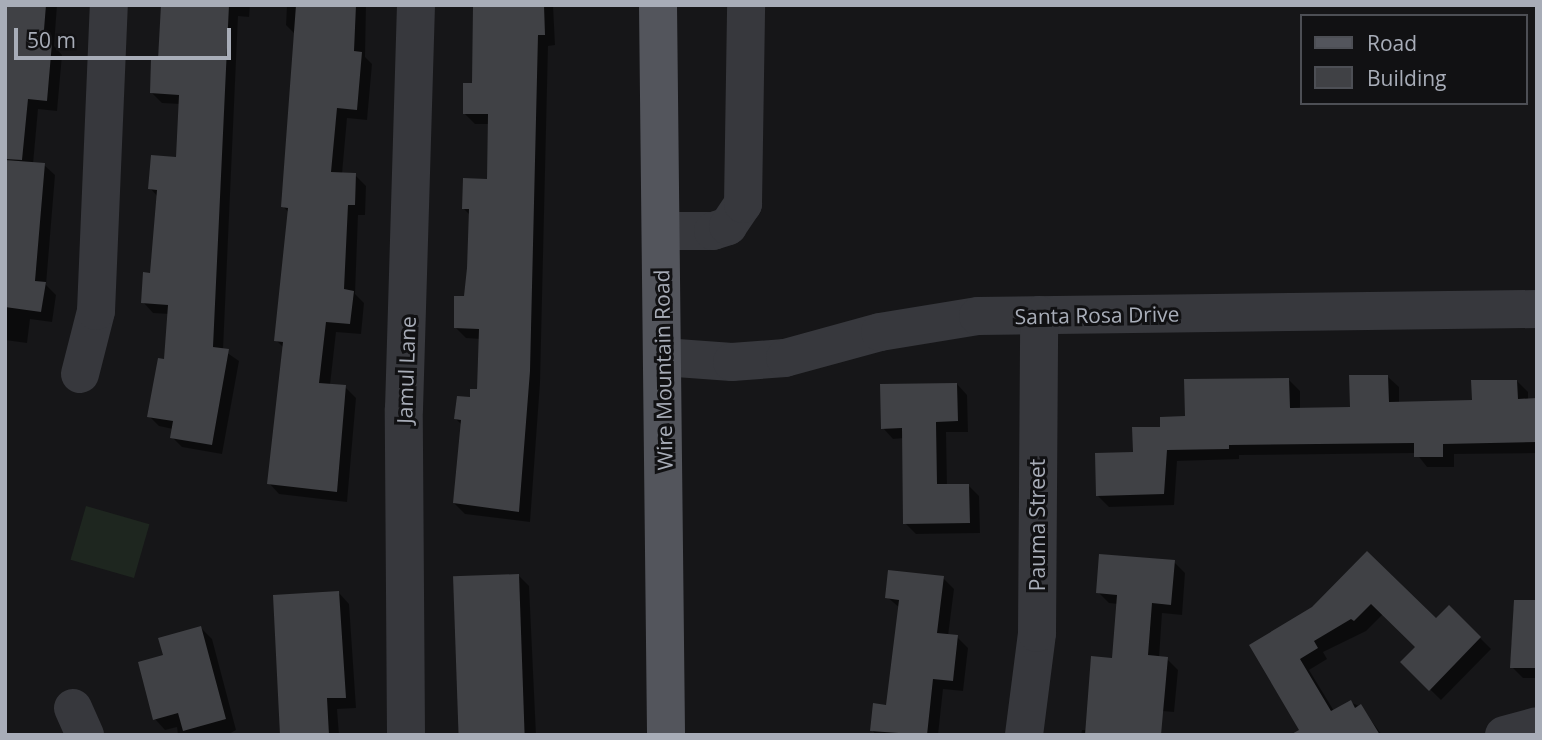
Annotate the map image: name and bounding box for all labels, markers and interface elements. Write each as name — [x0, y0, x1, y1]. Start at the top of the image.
scale bar — [18, 14, 234, 58]
legend — [1300, 14, 1528, 105]
text: 50 m — [27, 26, 76, 54]
text: Road — [1367, 29, 1417, 57]
text: Building — [1367, 64, 1446, 92]
street label: Wire Mountain Road — [649, 269, 677, 471]
street label: Santa Rosa Drive — [1014, 301, 1180, 329]
street label: Jamul Lane — [392, 316, 420, 424]
street label: Pauma Street — [1024, 459, 1050, 591]

